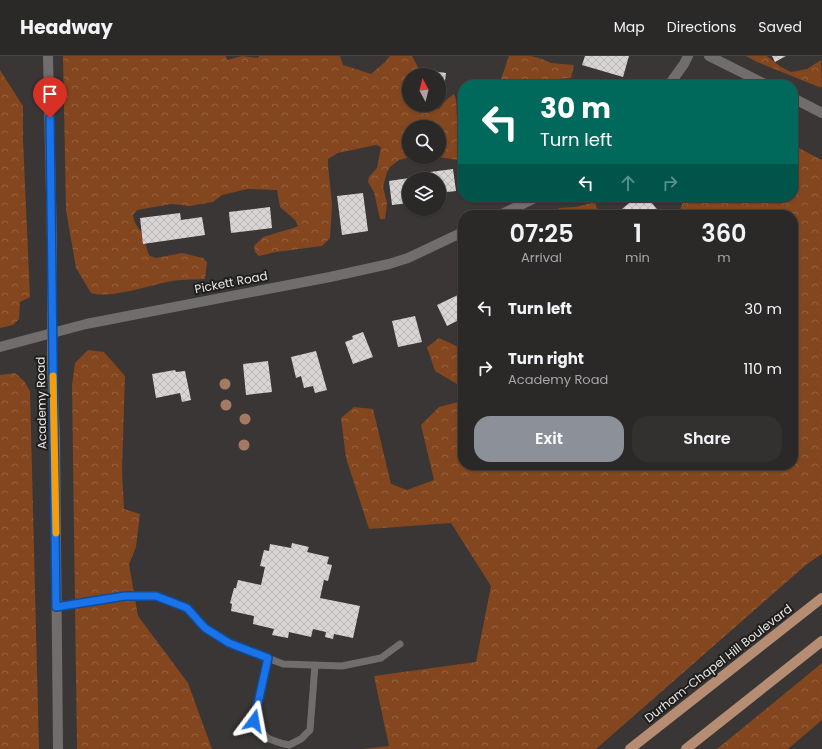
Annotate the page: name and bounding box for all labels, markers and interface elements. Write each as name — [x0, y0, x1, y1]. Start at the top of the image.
text: Headway — [20, 14, 113, 41]
text: Map — [614, 17, 645, 37]
text: Directions — [667, 17, 736, 37]
text: Saved — [758, 17, 802, 37]
north arrow — [402, 68, 446, 112]
map controls — [402, 68, 446, 216]
pin — [33, 77, 67, 118]
icon: arrive — [39, 83, 61, 105]
text: 30 m — [540, 89, 611, 128]
icon: left — [474, 96, 526, 148]
button: search — [402, 120, 446, 164]
text: Turn left — [540, 127, 612, 152]
button: layers — [402, 172, 446, 216]
icon: left — [575, 172, 597, 194]
icon: ahead — [617, 172, 639, 194]
icon: right — [659, 172, 681, 194]
text: 07:25 — [509, 217, 574, 250]
text: 1 — [633, 217, 642, 250]
text: 360 — [701, 217, 747, 250]
text: Arrival — [521, 248, 562, 267]
text: min — [625, 248, 650, 267]
text: m — [717, 248, 731, 267]
street label: Pickett Road — [193, 267, 269, 297]
icon: left — [474, 297, 496, 319]
text: Turn left — [508, 298, 572, 319]
text: 30 m — [744, 298, 782, 319]
text: Turn right — [508, 348, 584, 369]
street label: Academy Road — [32, 357, 50, 449]
icon: right — [474, 357, 496, 379]
text: 110 m — [744, 358, 782, 379]
text: Academy Road — [508, 370, 608, 389]
button: Exit — [474, 416, 624, 462]
button: Share — [632, 416, 782, 462]
street label: Durham-Chapel Hill Boulevard — [641, 600, 795, 726]
position arrow — [233, 700, 275, 742]

